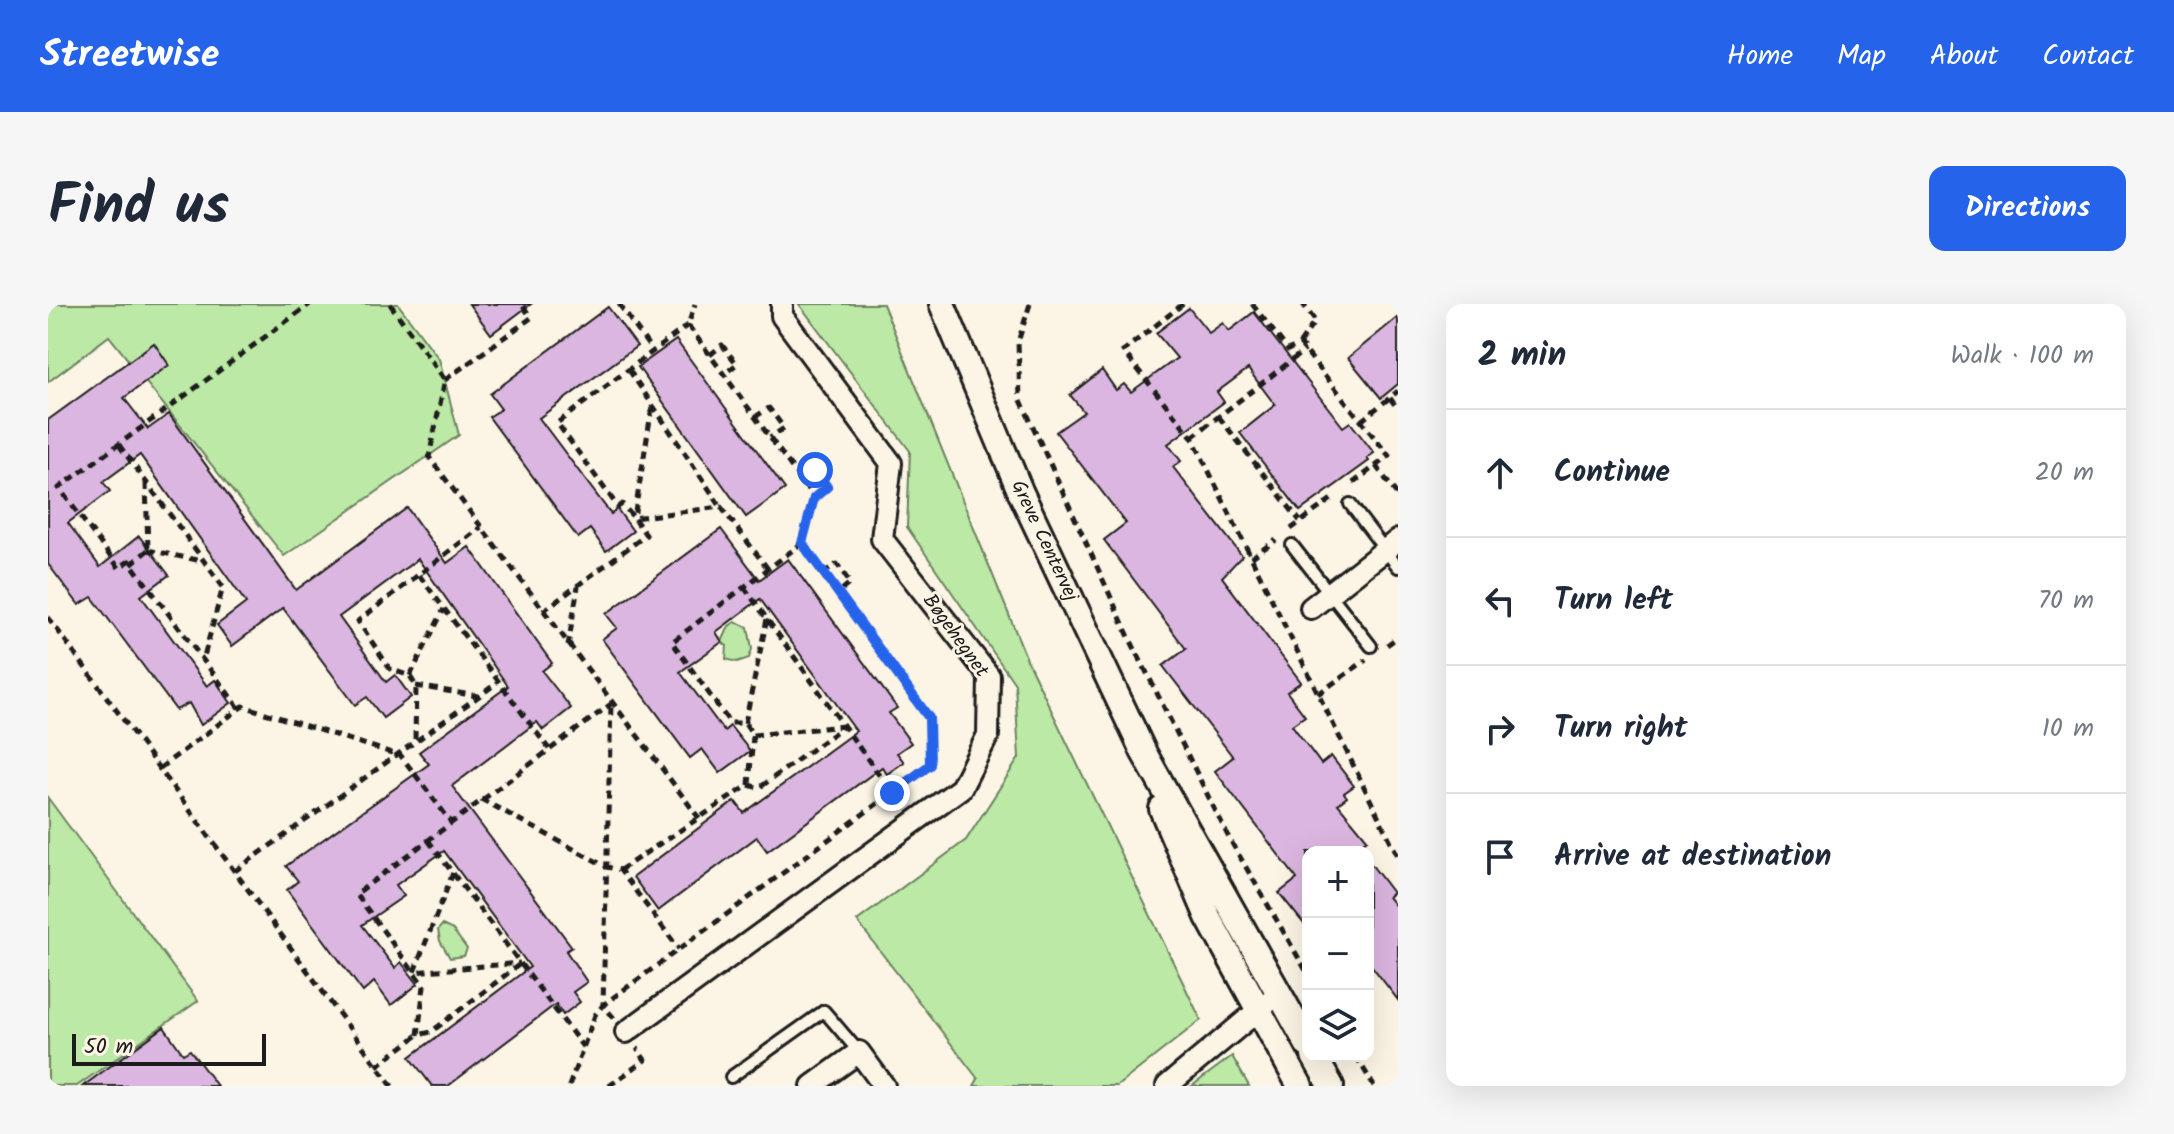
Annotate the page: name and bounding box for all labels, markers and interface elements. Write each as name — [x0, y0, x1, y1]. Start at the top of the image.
text: Streetwise — [40, 26, 219, 86]
text: Home — [1727, 34, 1793, 79]
text: Map — [1837, 34, 1886, 79]
text: About — [1930, 34, 1998, 79]
text: Contact — [2042, 34, 2134, 79]
text: Find us — [48, 163, 229, 253]
button: Directions — [1929, 166, 2126, 251]
text: 2 min — [1478, 329, 1566, 383]
text: Walk · 100 m — [1951, 335, 2094, 377]
text: Continue — [1554, 449, 1670, 497]
icon: ahead — [1478, 451, 1522, 495]
route start — [797, 452, 833, 488]
text: 20 m — [2035, 452, 2094, 494]
street label: Greve Centervej — [1001, 475, 1087, 608]
text: Turn left — [1554, 577, 1673, 625]
icon: left — [1478, 579, 1522, 623]
text: 70 m — [2038, 580, 2094, 622]
street label: Bøgehegnet — [914, 587, 997, 685]
text: Turn right — [1554, 705, 1687, 753]
icon: right — [1478, 707, 1522, 751]
text: 10 m — [2042, 708, 2094, 750]
route end — [874, 775, 910, 811]
text: Arrive at destination — [1554, 833, 1831, 881]
icon: arrive — [1478, 835, 1522, 879]
map controls — [1302, 846, 1374, 1062]
button: + — [1302, 846, 1374, 918]
button: − — [1302, 918, 1374, 990]
button: layers — [1302, 990, 1374, 1062]
scale bar — [72, 1030, 266, 1066]
text: 50 m — [84, 1030, 133, 1065]

